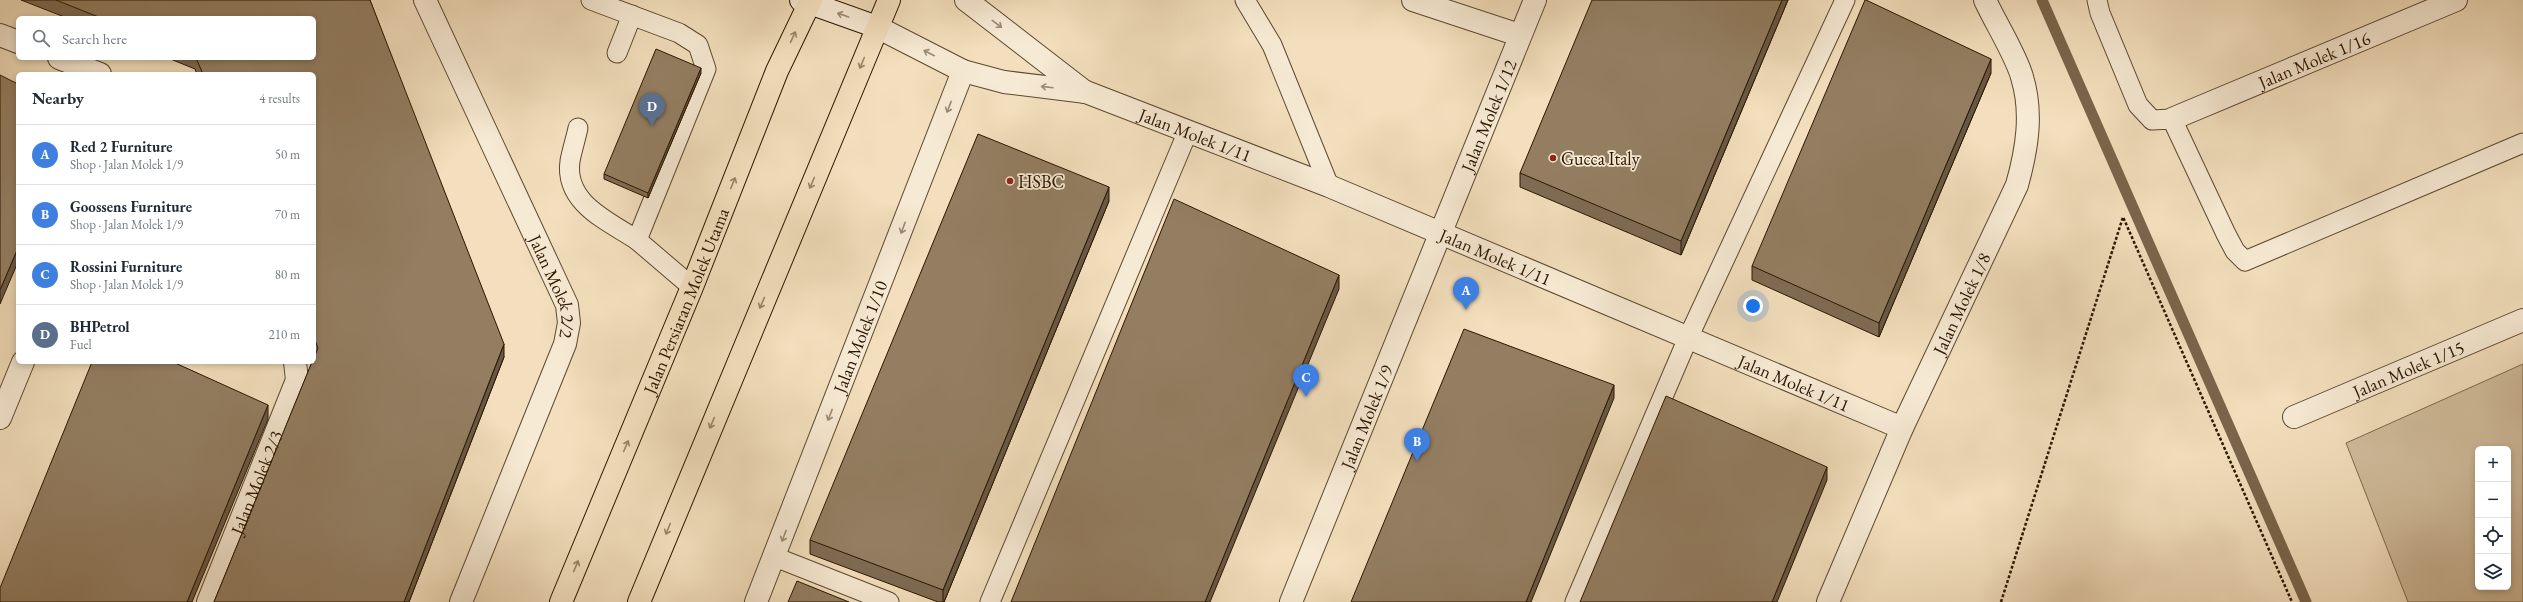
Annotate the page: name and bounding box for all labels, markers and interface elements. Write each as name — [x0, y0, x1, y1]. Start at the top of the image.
one-way arrow — [837, 11, 850, 18]
search box — [16, 16, 316, 60]
one-way arrow — [991, 19, 1002, 28]
street label: Jalan Molek 1/16 — [2253, 26, 2374, 94]
icon: search — [30, 27, 52, 49]
text: Search here — [62, 29, 127, 48]
one-way arrow — [790, 32, 797, 44]
one-way arrow — [923, 49, 935, 56]
one-way arrow — [858, 56, 866, 68]
street label: Jalan Molek 1/12 — [1454, 56, 1521, 177]
one-way arrow — [1041, 84, 1054, 91]
text: Nearby — [32, 87, 84, 109]
text: 4 results — [259, 90, 300, 107]
pin: D — [639, 93, 665, 126]
one-way arrow — [945, 101, 953, 113]
street label: Jalan Molek 1/11 — [1134, 101, 1255, 167]
text: Red 2 Furniture — [70, 137, 172, 156]
text: A — [40, 146, 50, 163]
text: 50 m — [275, 146, 300, 163]
place label: Gucca Italy — [1561, 147, 1640, 170]
marker: Gucca Italy — [1548, 153, 1558, 163]
text: Shop · Jalan Molek 1/9 — [70, 156, 183, 173]
place label: HSBC — [1018, 170, 1064, 193]
one-way arrow — [808, 176, 816, 188]
marker: HSBC — [1005, 176, 1015, 186]
one-way arrow — [730, 177, 737, 189]
text: Goossens Furniture — [70, 197, 192, 216]
street label: Jalan Persiaran Molek Utama — [637, 204, 734, 399]
text: B — [41, 206, 49, 223]
text: 70 m — [275, 206, 300, 223]
text: Shop · Jalan Molek 1/9 — [70, 216, 183, 233]
one-way arrow — [898, 222, 906, 234]
street label: Jalan Molek 1/11 — [1434, 222, 1555, 290]
street label: Jalan Molek 2/2 — [523, 229, 580, 341]
street label: Jalan Molek 1/8 — [1926, 249, 1995, 360]
text: Rossini Furniture — [70, 257, 182, 276]
text: C — [40, 266, 50, 283]
text: 80 m — [275, 266, 300, 283]
text: Shop · Jalan Molek 1/9 — [70, 276, 183, 293]
street label: Jalan Molek 1/10 — [826, 277, 892, 398]
pin: A — [1453, 277, 1479, 310]
one-way arrow — [758, 296, 766, 308]
your location — [1743, 296, 1763, 316]
text: BHPetrol — [70, 317, 130, 336]
text: D — [40, 326, 50, 343]
text: 210 m — [269, 326, 300, 343]
street label: Jalan Molek 1/15 — [2347, 335, 2467, 403]
text: Fuel — [70, 336, 92, 353]
street label: Jalan Molek 1/11 — [1733, 348, 1853, 416]
street label: Jalan Molek 1/9 — [1334, 361, 1398, 474]
pin: C — [1293, 364, 1319, 397]
one-way arrow — [826, 409, 834, 421]
one-way arrow — [708, 416, 716, 428]
street label: Jalan Molek 2/3 — [224, 427, 287, 540]
pin: B — [1404, 428, 1430, 461]
one-way arrow — [622, 440, 630, 452]
map controls — [2475, 446, 2511, 590]
button: + — [2475, 446, 2511, 482]
button: − — [2475, 482, 2511, 518]
button: locate — [2475, 518, 2511, 554]
one-way arrow — [664, 523, 672, 535]
one-way arrow — [779, 530, 787, 542]
button: layers — [2475, 554, 2511, 590]
one-way arrow — [573, 560, 580, 572]

